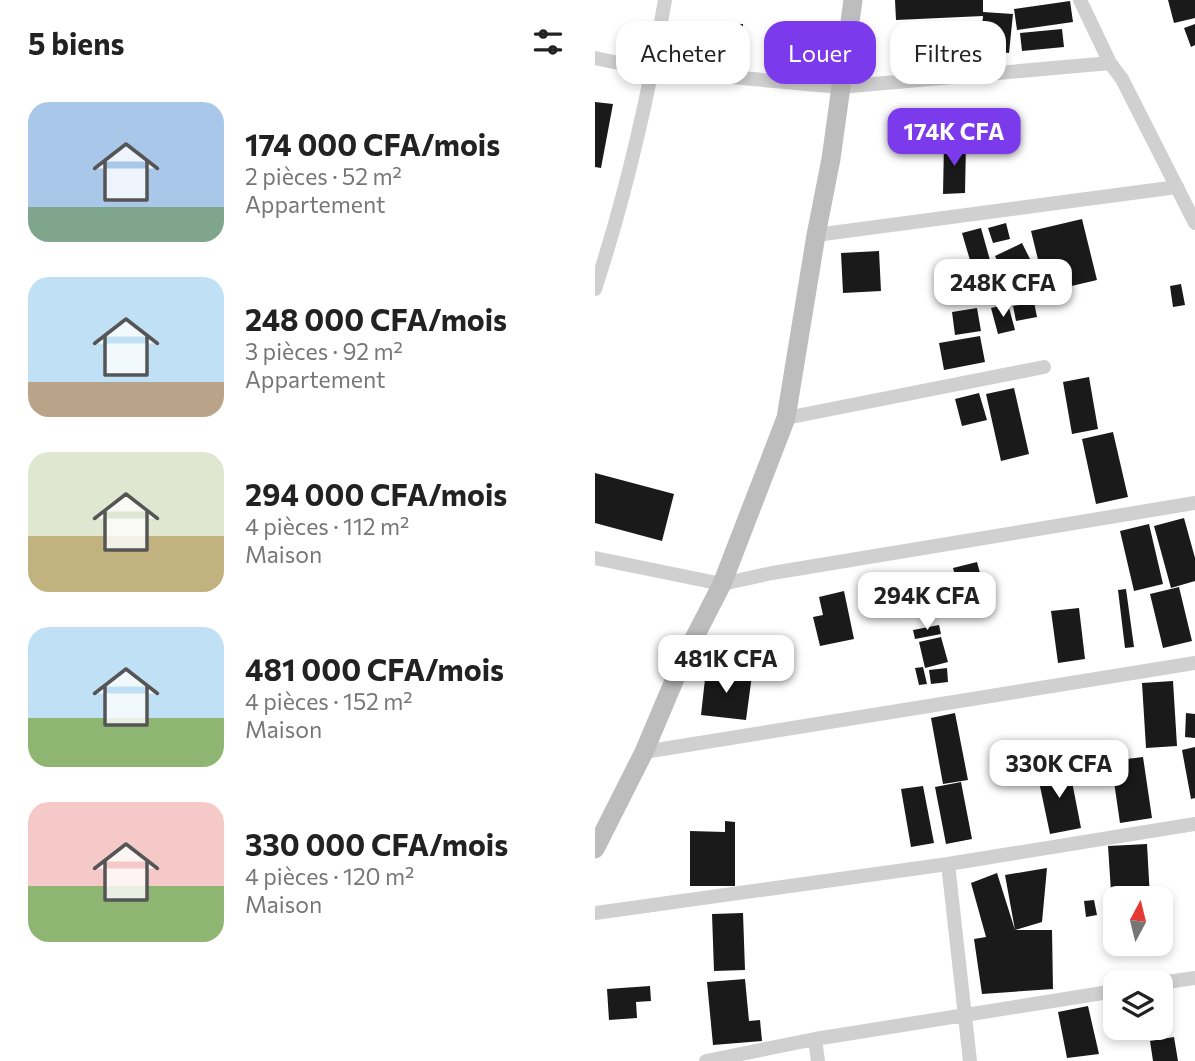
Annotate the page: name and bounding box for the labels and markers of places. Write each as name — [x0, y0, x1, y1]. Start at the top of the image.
pin: 174K CFA — [882, 108, 1026, 168]
pin: 248K CFA — [931, 260, 1075, 319]
pin: 294K CFA — [855, 572, 999, 632]
pin: 481K CFA — [654, 636, 798, 695]
pin: 330K CFA — [987, 740, 1131, 800]

